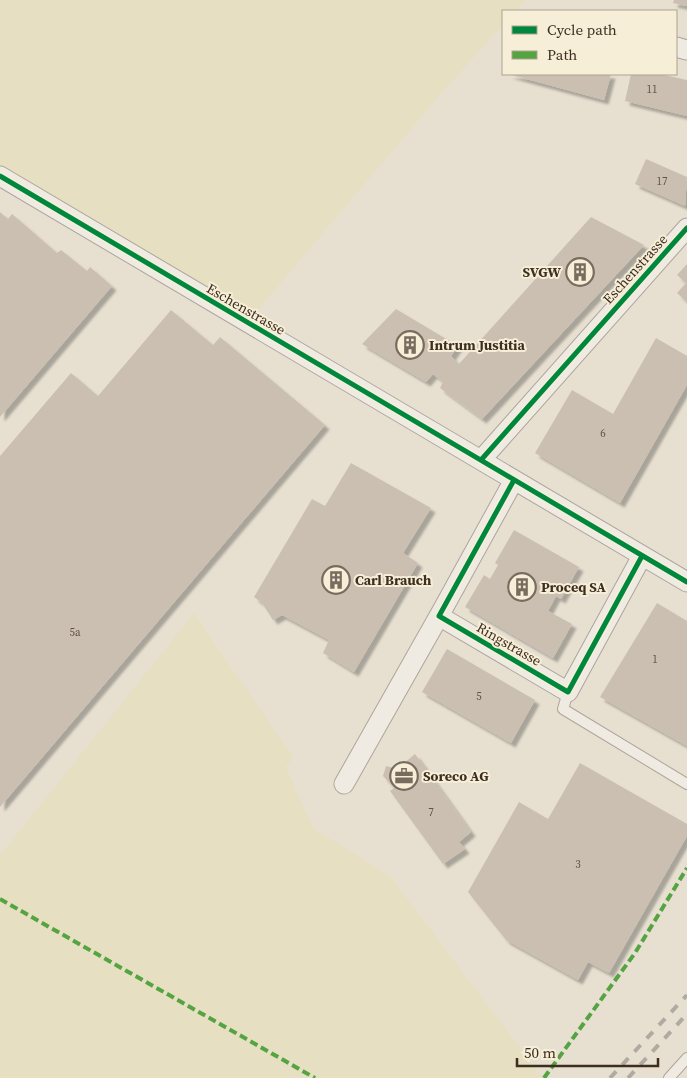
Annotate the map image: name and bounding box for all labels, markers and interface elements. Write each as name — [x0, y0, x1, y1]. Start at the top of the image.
legend — [502, 10, 677, 75]
text: Cycle path — [547, 19, 617, 40]
text: Path — [547, 44, 577, 65]
house number: 11 — [647, 82, 658, 97]
house number: 17 — [657, 174, 668, 189]
street label: Eschenstrasse — [598, 230, 672, 308]
building icon: SVGW — [565, 257, 595, 287]
place label: SVGW — [522, 262, 561, 282]
street label: Eschenstrasse — [203, 278, 289, 340]
building icon: Intrum Justitia — [395, 330, 425, 360]
place label: Intrum Justitia — [429, 335, 526, 355]
house number: 6 — [600, 426, 606, 441]
building icon: Carl Brauch — [321, 565, 351, 595]
place label: Carl Brauch — [355, 570, 432, 590]
building icon: Proceq SA — [507, 572, 537, 602]
place label: Proceq SA — [541, 577, 607, 597]
street label: Ringstrasse — [473, 617, 545, 671]
house number: 5a — [69, 625, 81, 640]
house number: 1 — [652, 652, 658, 667]
house number: 5 — [476, 689, 482, 704]
office icon: Soreco AG — [389, 761, 419, 791]
place label: Soreco AG — [423, 766, 489, 786]
house number: 7 — [428, 805, 434, 820]
house number: 3 — [575, 857, 581, 872]
scale bar — [517, 1036, 658, 1068]
text: 50 m — [524, 1042, 556, 1063]

